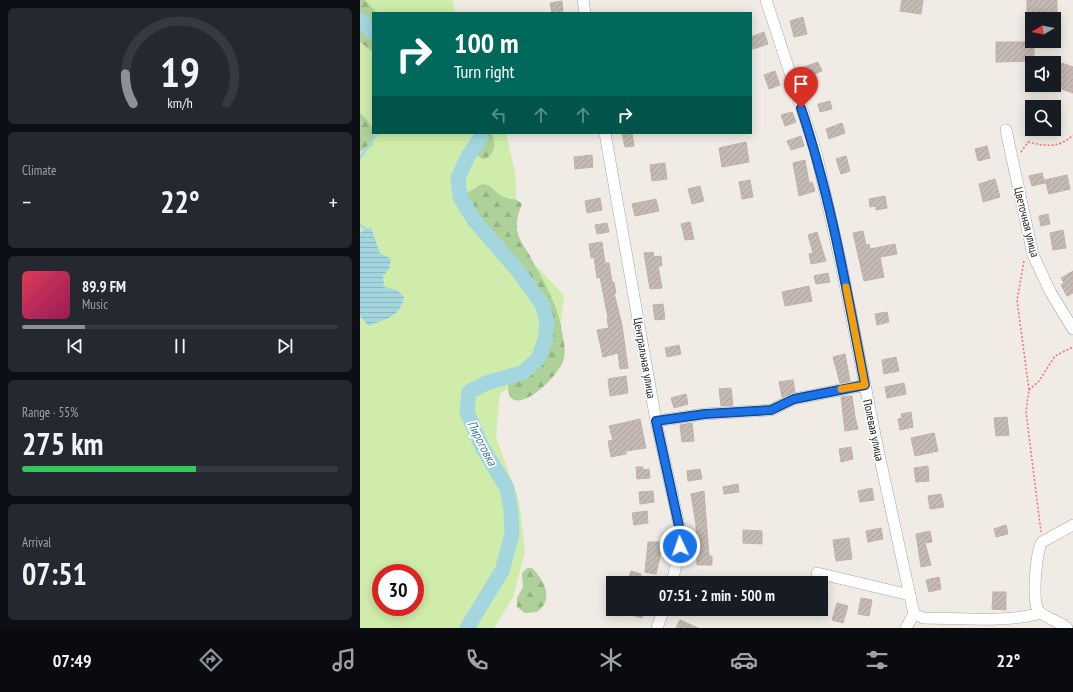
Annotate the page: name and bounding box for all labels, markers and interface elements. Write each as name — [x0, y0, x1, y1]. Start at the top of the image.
north arrow — [1025, 12, 1061, 48]
map controls — [1025, 12, 1061, 136]
text: 100 m — [454, 24, 518, 61]
icon: right — [388, 28, 440, 80]
text: 19 — [160, 45, 200, 98]
button: sound — [1025, 56, 1061, 92]
text: Turn right — [454, 60, 514, 83]
pin — [784, 67, 818, 108]
icon: arrive — [790, 73, 812, 95]
text: km/h — [167, 93, 193, 112]
button: search — [1025, 100, 1061, 136]
icon: left — [488, 104, 510, 126]
icon: ahead — [530, 104, 552, 126]
icon: ahead — [572, 104, 594, 126]
icon: right — [614, 104, 636, 126]
text: Climate — [22, 162, 56, 179]
text: 22° — [160, 182, 200, 221]
street label: Цветочная улица — [1011, 185, 1043, 259]
text: − — [22, 188, 31, 216]
text: + — [329, 188, 338, 216]
text: 89.9 FM — [82, 277, 126, 296]
text: Music — [82, 296, 108, 313]
street label: Центральная улица — [631, 317, 660, 400]
icon: previous — [64, 335, 86, 357]
icon: pause — [169, 335, 191, 357]
icon: next — [274, 335, 296, 357]
street label: Полевая улица — [860, 398, 888, 462]
text: Range · 55% — [22, 404, 78, 421]
water label: Пироговка — [463, 417, 501, 469]
text: 275 km — [22, 424, 103, 463]
position arrow — [659, 525, 701, 567]
text: Arrival — [22, 534, 51, 551]
text: 07:51 — [22, 554, 87, 593]
speed limit sign: 30 — [372, 564, 424, 616]
text: 07:51 · 2 min · 500 m — [659, 586, 775, 605]
icon: directions — [197, 646, 225, 674]
icon: music — [330, 646, 358, 674]
icon: phone — [463, 646, 491, 674]
icon: climate — [597, 646, 625, 674]
icon: car — [730, 646, 758, 674]
icon: filters — [863, 646, 891, 674]
text: 07:49 — [53, 649, 92, 672]
text: 22° — [997, 649, 1020, 672]

